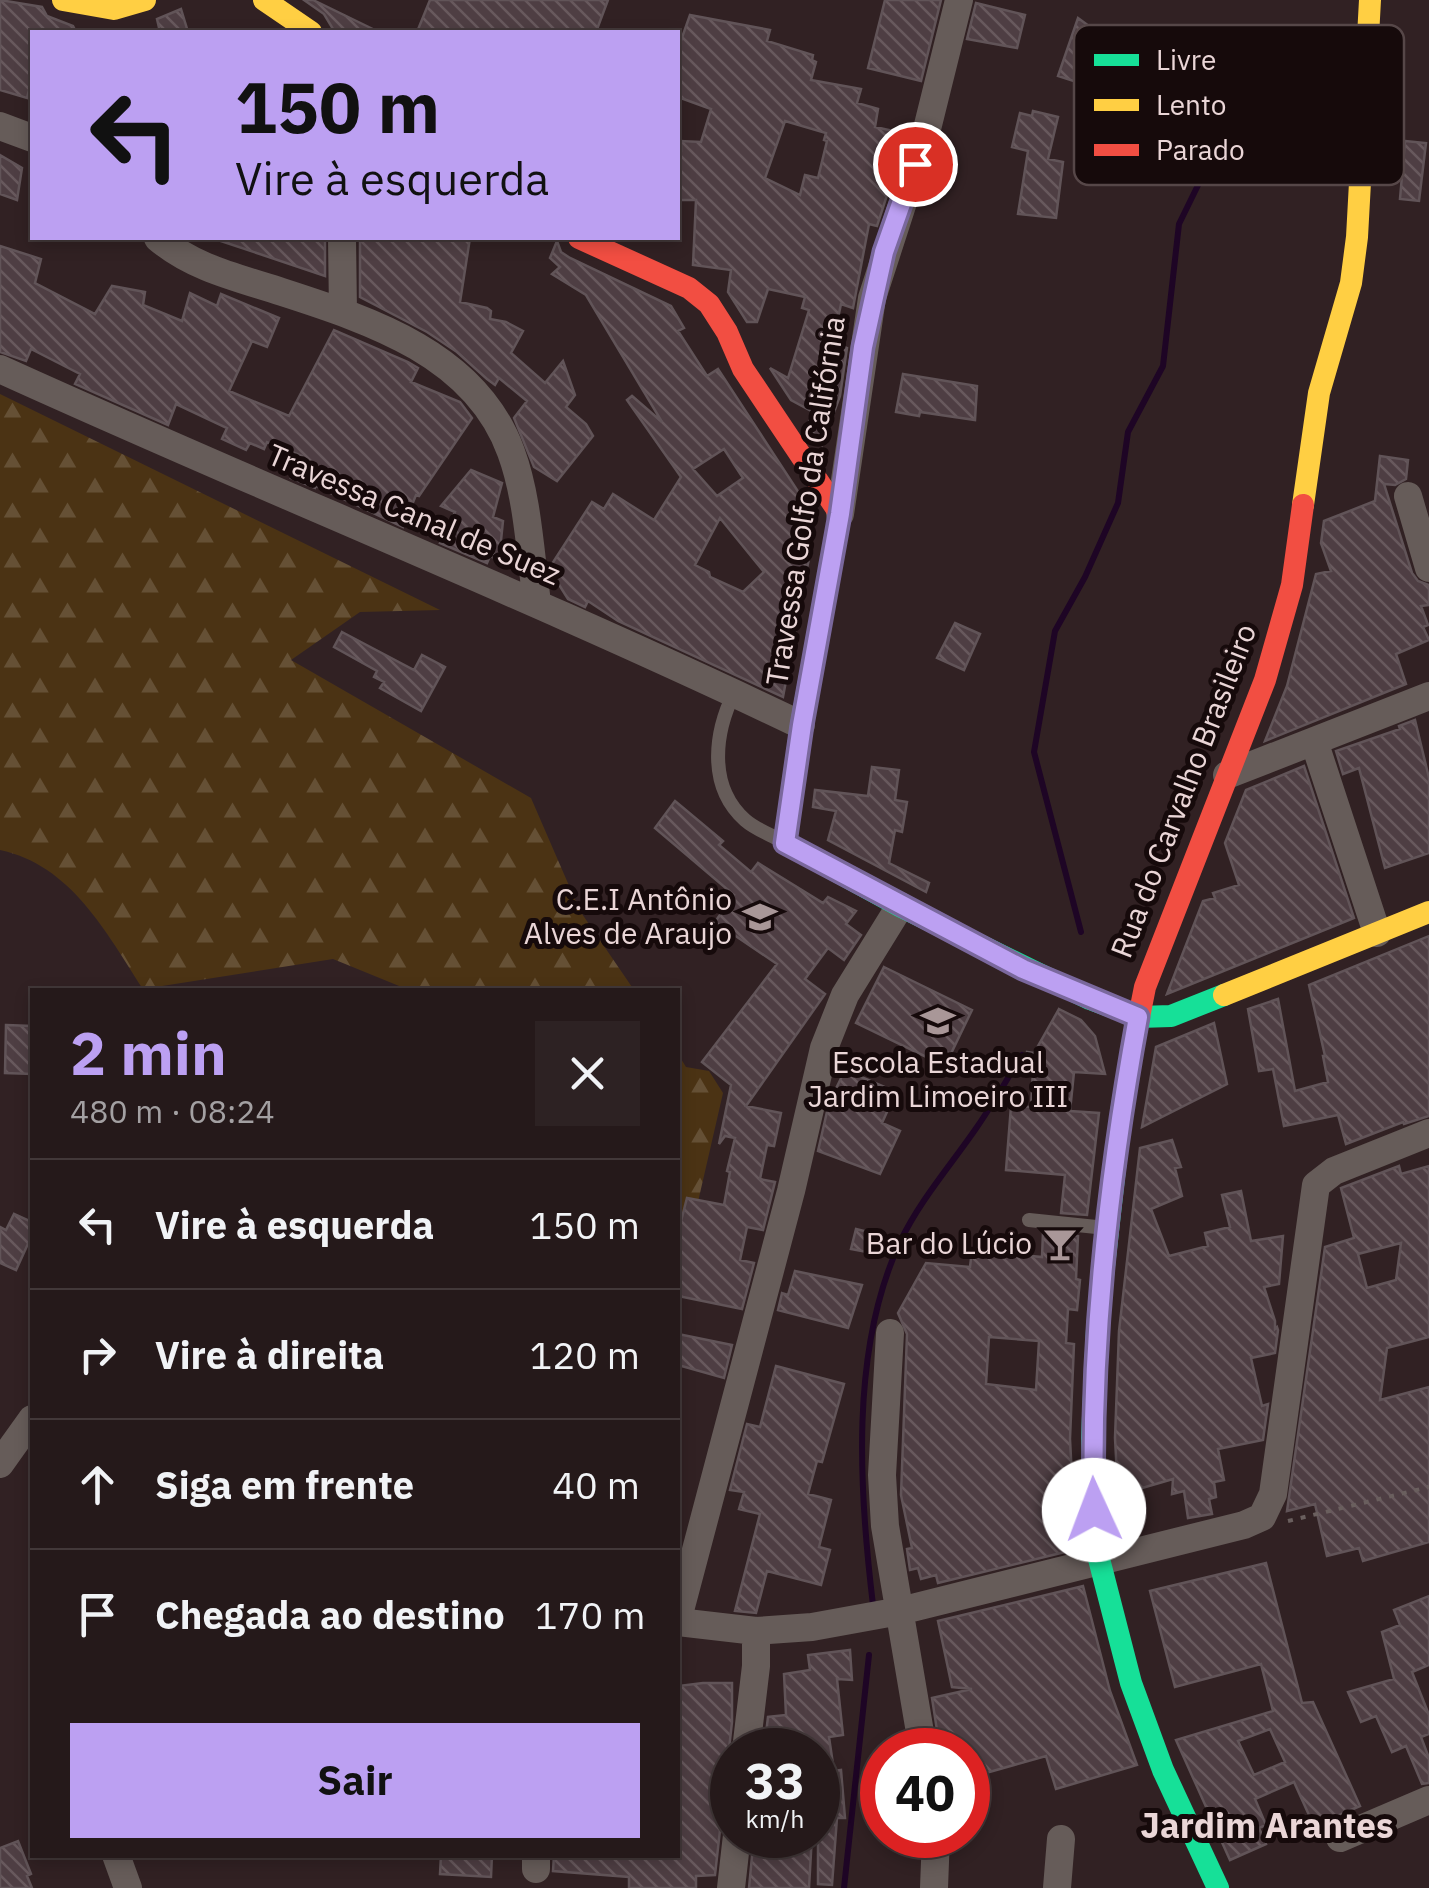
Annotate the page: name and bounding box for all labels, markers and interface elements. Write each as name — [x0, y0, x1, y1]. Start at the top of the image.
legend — [1074, 25, 1404, 185]
text: Livre — [1156, 41, 1216, 78]
text: 150 m — [235, 61, 440, 152]
icon: left — [70, 70, 200, 200]
text: Lento — [1156, 86, 1226, 123]
pin — [873, 122, 958, 207]
text: Parado — [1156, 131, 1245, 168]
icon: arrive — [888, 137, 943, 192]
text: Vire à esquerda — [235, 149, 549, 207]
street label: Travessa Golfo da Califórnia — [756, 313, 853, 688]
street label: Travessa Canal de Suez — [262, 434, 567, 593]
street label: Rua do Carvalho Brasileiro — [1101, 618, 1264, 963]
place label: C.E.I Antônio Alves de Araujo — [524, 879, 732, 952]
school or university icon: C.E.I Antônio Alves de Araujo — [741, 898, 779, 936]
school or university icon: Escola Estadual Jardim Limoeiro III — [919, 1002, 957, 1040]
text: 2 min — [70, 1013, 227, 1092]
button: close — [535, 1021, 640, 1126]
place label: Escola Estadual Jardim Limoeiro III — [808, 1042, 1068, 1115]
text: 480 m · 08:24 — [70, 1090, 275, 1132]
icon: left — [70, 1197, 125, 1252]
text: Vire à esquerda — [155, 1200, 434, 1249]
text: 150 m — [529, 1200, 640, 1249]
place label: Bar do Lúcio — [866, 1223, 1032, 1262]
bar icon: Bar do Lúcio — [1041, 1225, 1079, 1263]
icon: right — [70, 1327, 125, 1382]
text: Vire à direita — [155, 1330, 384, 1379]
text: 120 m — [529, 1330, 640, 1379]
icon: ahead — [70, 1457, 125, 1512]
position arrow — [1042, 1458, 1146, 1562]
text: Siga em frente — [155, 1460, 414, 1509]
text: 40 m — [552, 1460, 640, 1509]
icon: arrive — [70, 1587, 125, 1642]
text: Chegada ao destino — [155, 1590, 505, 1639]
text: 170 m — [535, 1590, 645, 1639]
button: Sair — [70, 1723, 640, 1838]
speed limit sign: 40 — [860, 1728, 990, 1858]
text: 33 — [745, 1748, 805, 1813]
text: km/h — [746, 1802, 804, 1835]
district label: Jardim Arantes — [1140, 1802, 1394, 1848]

